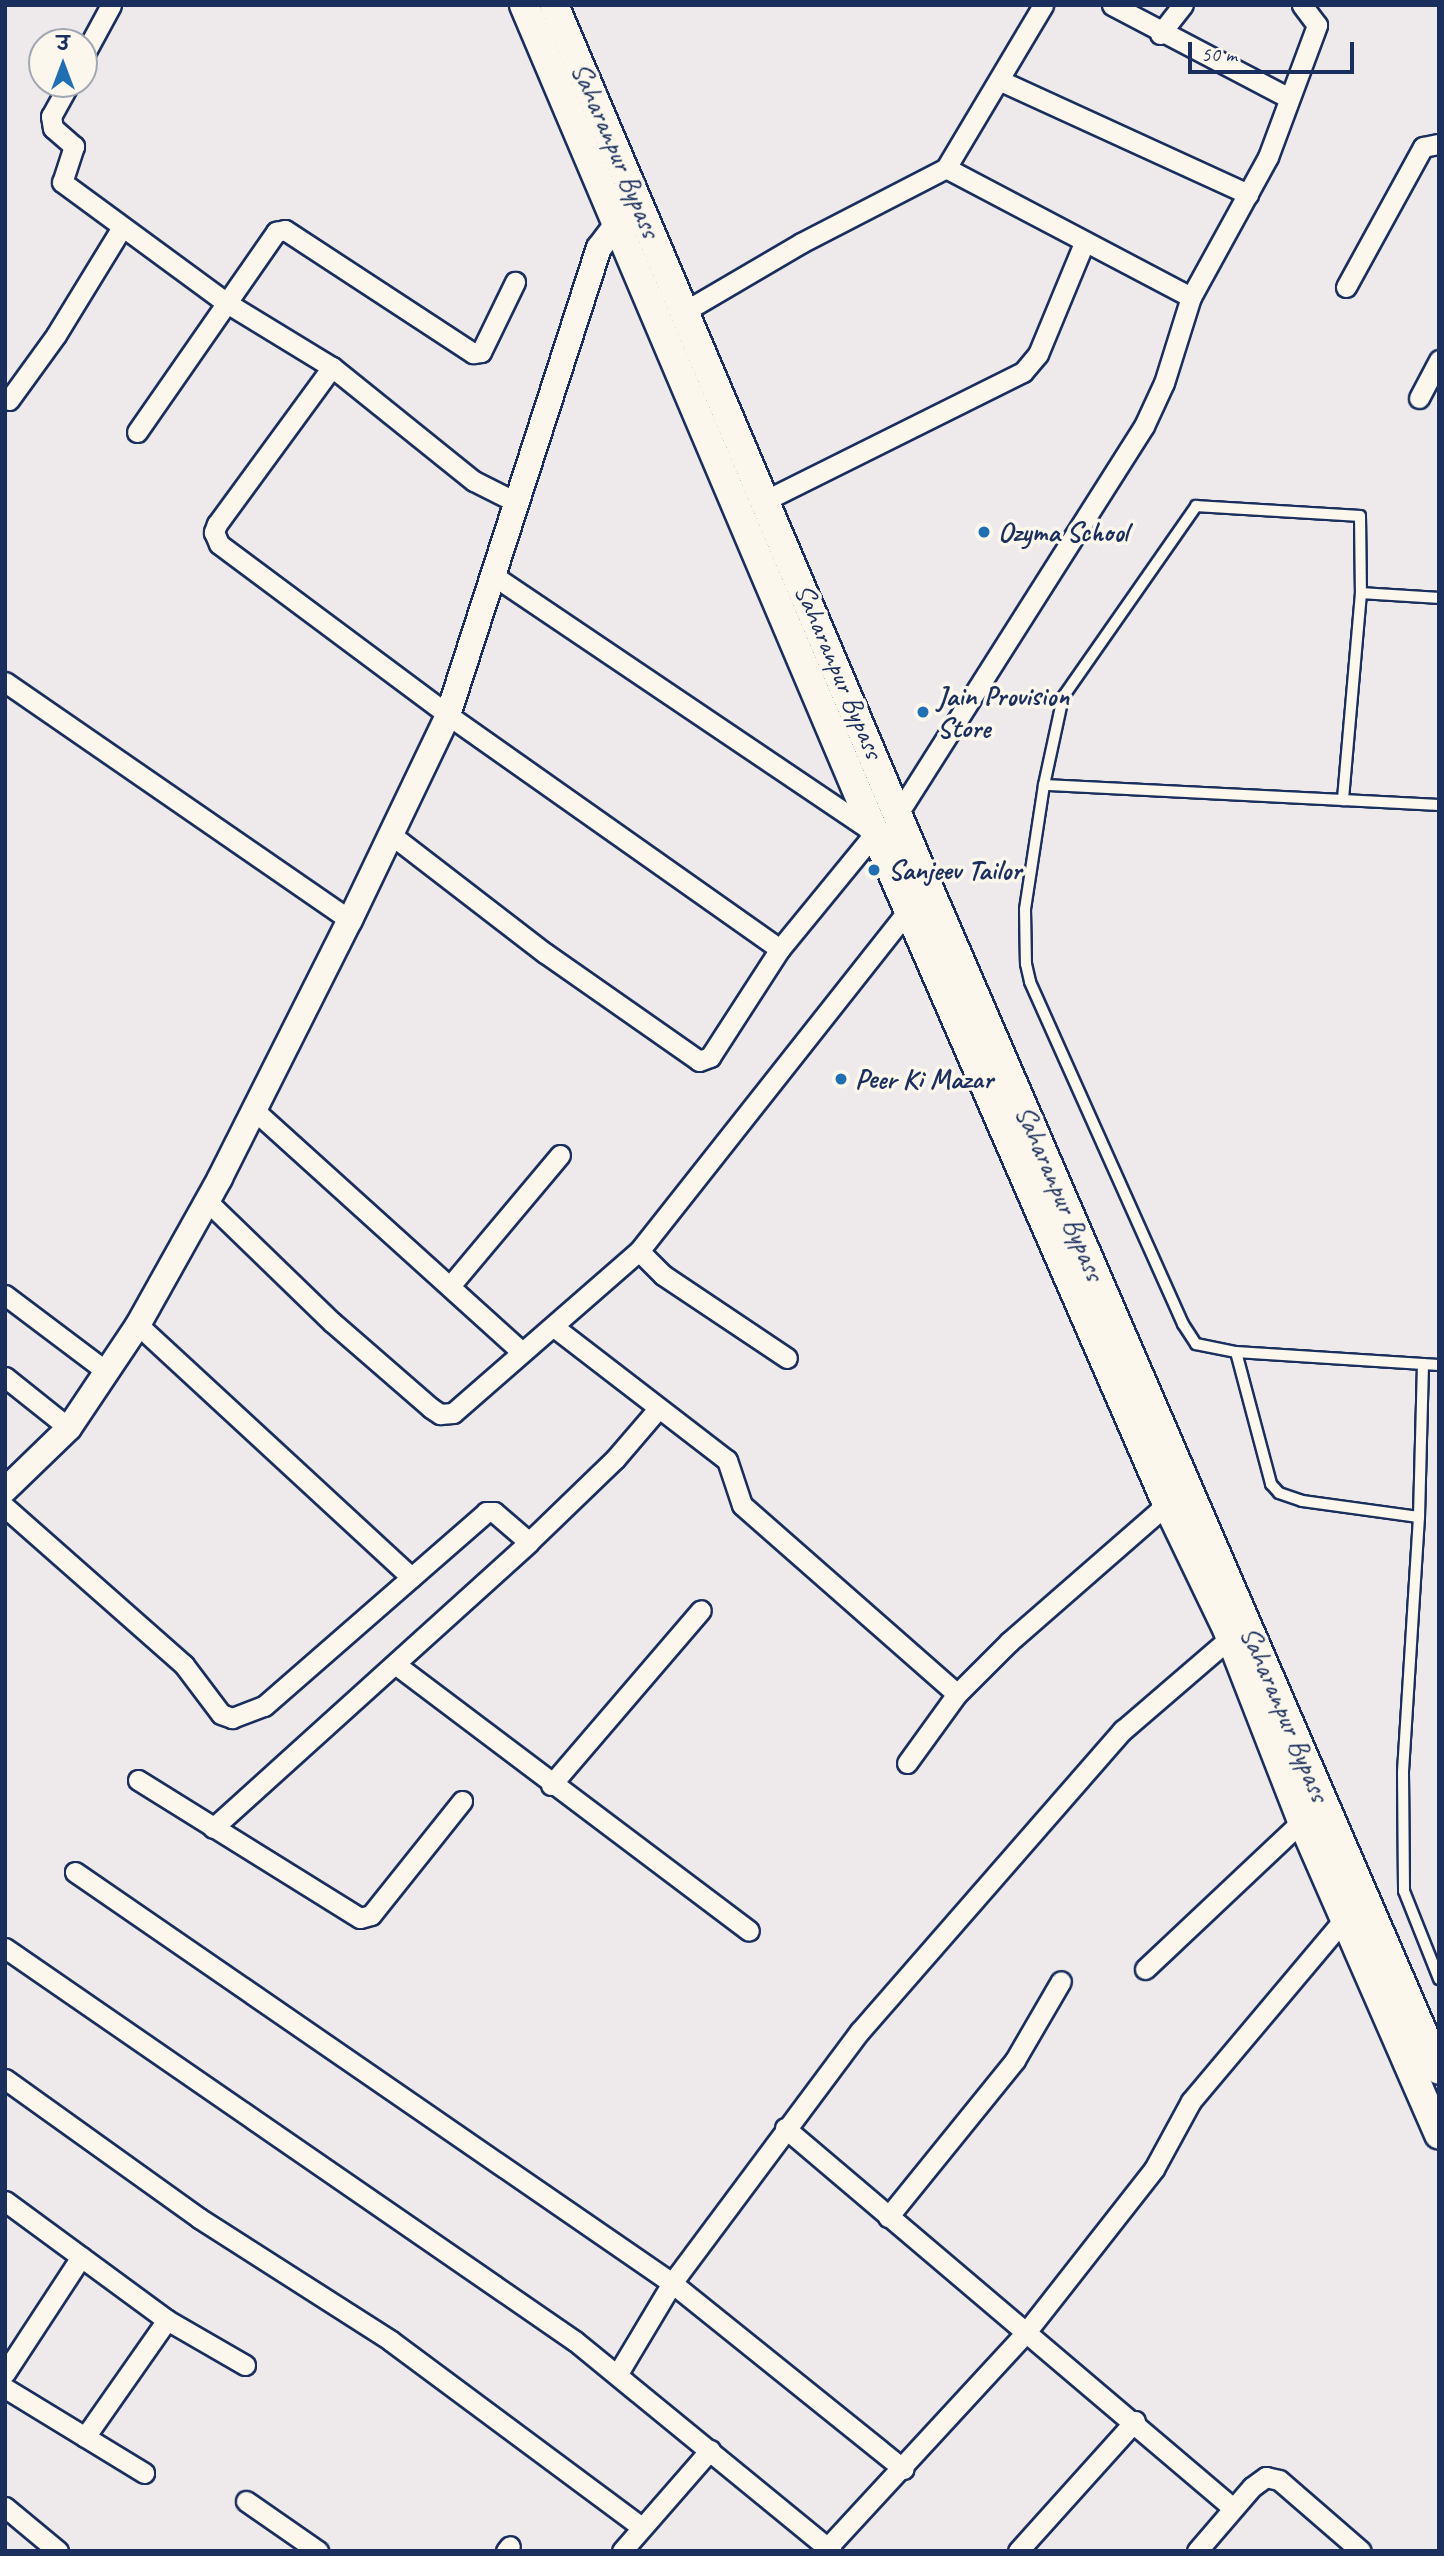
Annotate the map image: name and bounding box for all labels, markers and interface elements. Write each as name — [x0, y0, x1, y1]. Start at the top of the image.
north arrow — [28, 28, 98, 98]
scale bar — [1192, 28, 1358, 72]
text: उ — [57, 32, 69, 56]
text: 50 m — [1201, 41, 1237, 67]
street label: Saharanpur Bypass — [564, 57, 668, 243]
place label: Ozyma School — [998, 515, 1128, 549]
marker: Ozyma School — [976, 524, 992, 540]
street label: Saharanpur Bypass — [787, 578, 891, 764]
place label: Jain Provision Store — [937, 679, 1069, 745]
marker: Jain Provision Store — [915, 704, 931, 720]
place label: Sanjeev Tailor — [888, 853, 1021, 887]
marker: Sanjeev Tailor — [866, 862, 882, 878]
place label: Peer Ki Mazar — [855, 1062, 993, 1096]
marker: Peer Ki Mazar — [833, 1071, 849, 1087]
street label: Saharanpur Bypass — [1008, 1100, 1112, 1286]
street label: Saharanpur Bypass — [1233, 1621, 1337, 1807]

